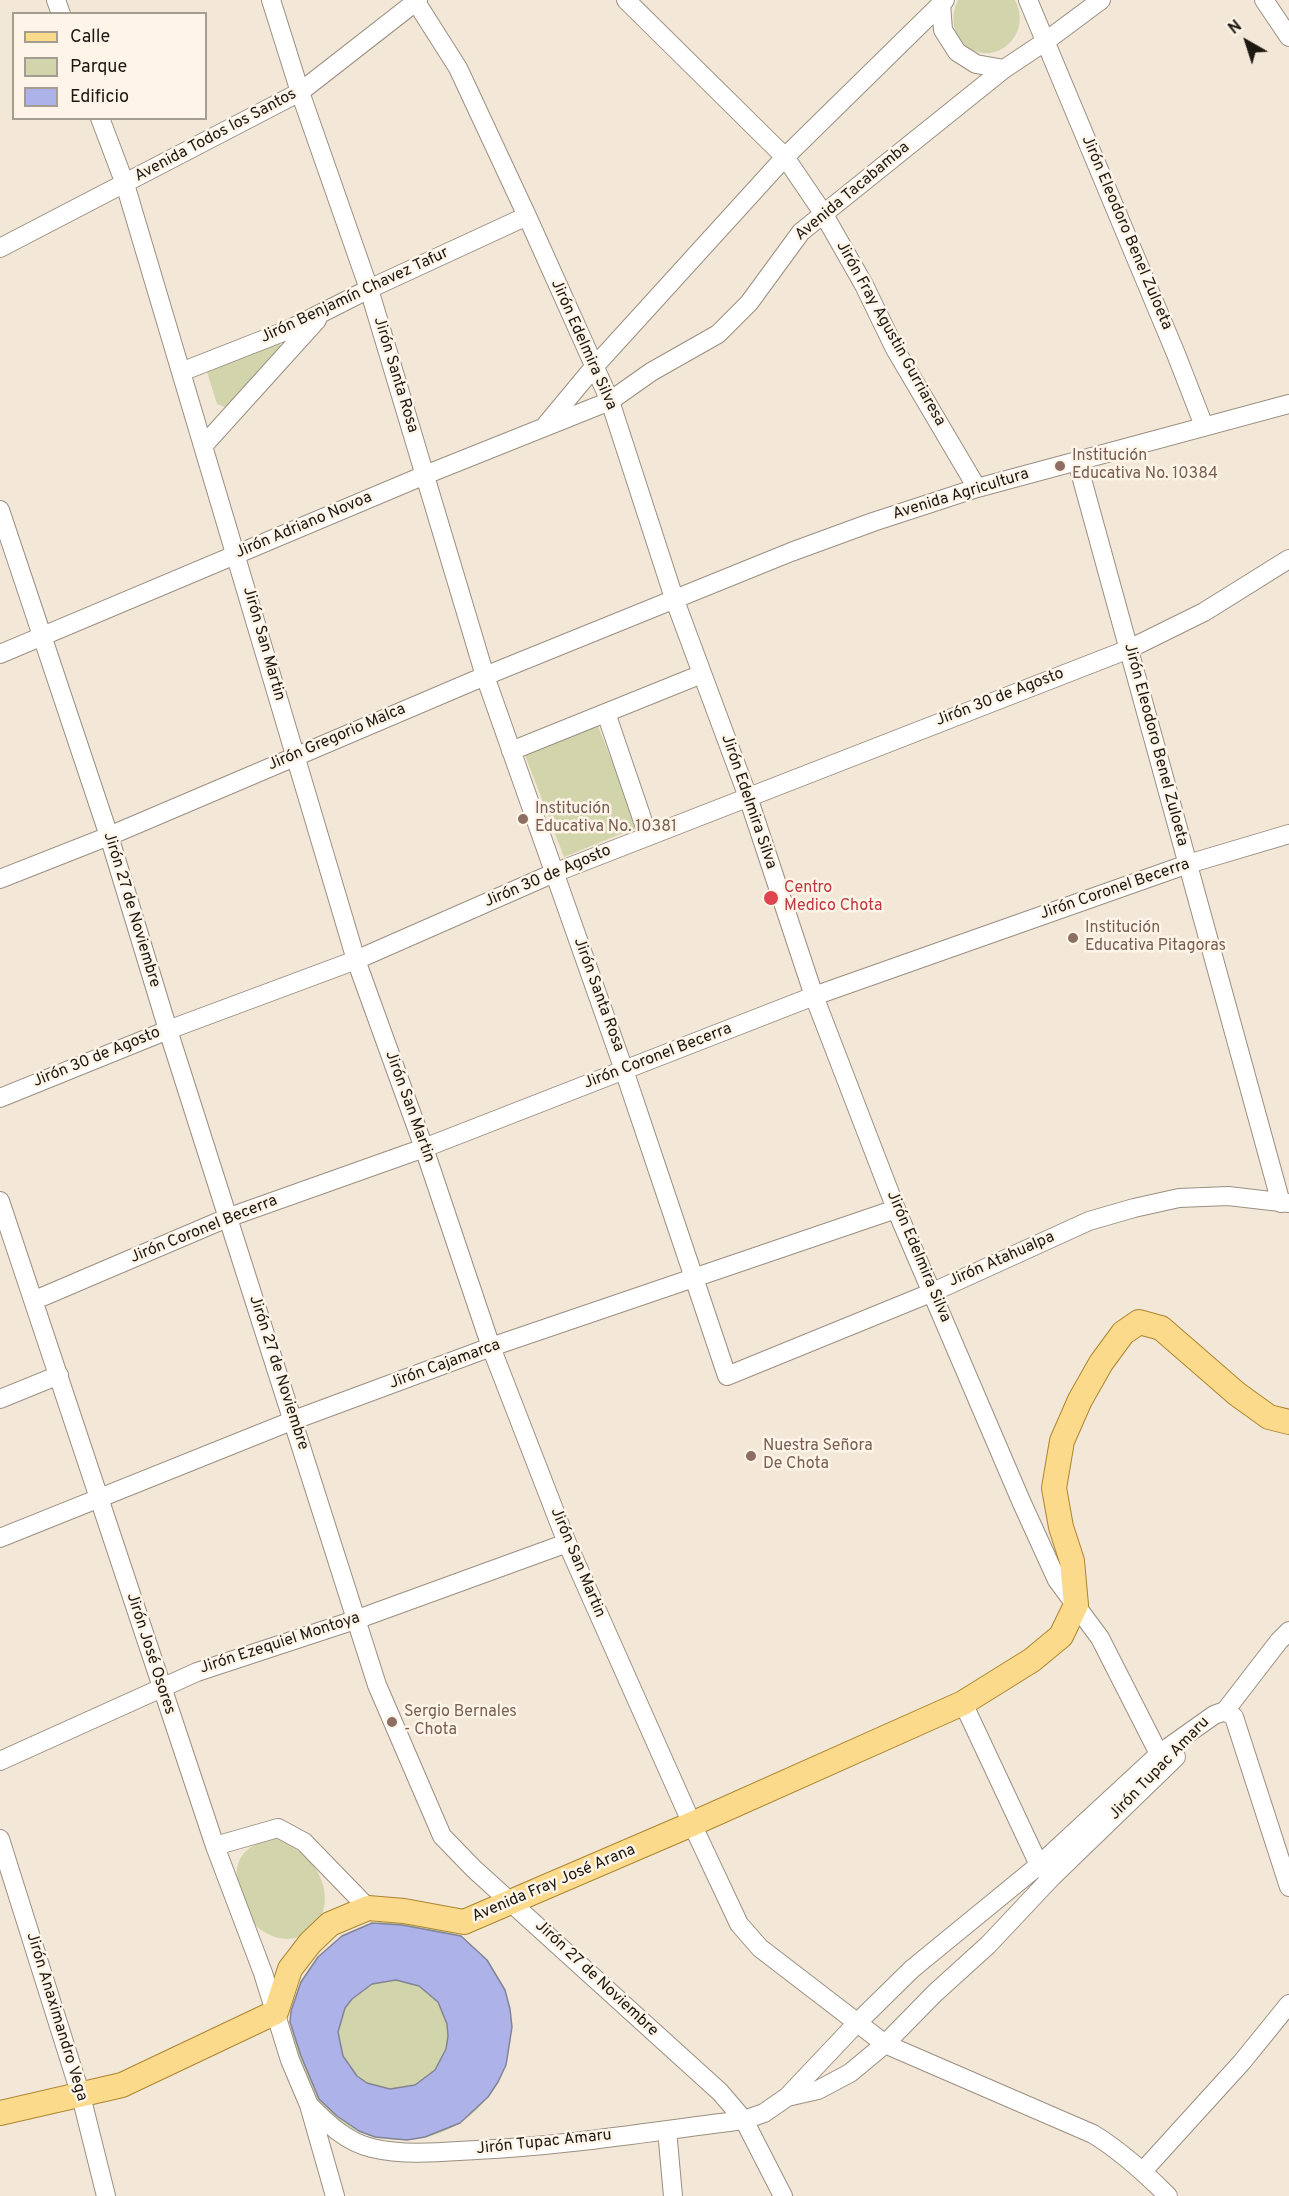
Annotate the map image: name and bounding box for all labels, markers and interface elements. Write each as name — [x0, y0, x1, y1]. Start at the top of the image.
legend — [12, 12, 207, 120]
north arrow — [1217, 12, 1277, 72]
text: N — [1225, 17, 1246, 39]
text: Calle — [70, 26, 110, 49]
text: Parque — [70, 56, 127, 79]
street label: Avenida Todos los Santos — [132, 85, 300, 187]
text: Edificio — [70, 86, 129, 109]
street label: Jirón Eleodoro Benel Zuloeta — [1076, 133, 1176, 333]
street label: Avenida Tacabamba — [792, 139, 914, 245]
street label: Jirón Fray Agustin Gurriaresa — [831, 238, 949, 430]
street label: Jirón Benjamín Chavez Tafur — [258, 244, 452, 348]
street label: Jirón Edelmira Silva — [546, 277, 620, 413]
street label: Jirón Santa Rosa — [368, 315, 422, 435]
place label: Institución Educativa No. 10384 — [1072, 447, 1218, 485]
marker: Institución Educativa No. 10384 — [1053, 459, 1067, 473]
street label: Avenida Agricultura — [891, 465, 1031, 525]
street label: Jirón Adriano Novoa — [233, 489, 375, 563]
street label: Jirón San Martin — [238, 585, 288, 703]
street label: Jirón Eleodoro Benel Zuloeta — [1119, 641, 1191, 849]
street label: Jirón 30 de Agosto — [933, 665, 1067, 731]
street label: Jirón Gregorio Malca — [265, 700, 409, 776]
street label: Jirón Edelmira Silva — [716, 732, 780, 872]
place label: Institución Educativa No. 10381 — [535, 800, 677, 838]
marker: Institución Educativa No. 10381 — [516, 812, 530, 826]
street label: Jirón 27 de Noviembre — [98, 830, 164, 990]
street label: Jirón 30 de Agosto — [482, 842, 614, 912]
street label: Jirón Coronel Becerra — [1038, 855, 1192, 925]
place label: Centro Medico Chota — [784, 879, 882, 917]
marker: Centro Medico Chota — [762, 889, 780, 907]
place label: Institución Educativa Pitagoras — [1085, 919, 1226, 957]
marker: Institución Educativa Pitagoras — [1066, 931, 1080, 945]
street label: Jirón Santa Rosa — [568, 935, 628, 1055]
street label: Jirón Coronel Becerra — [581, 1020, 735, 1094]
street label: Jirón 30 de Agosto — [30, 1024, 164, 1092]
street label: Jirón San Martin — [380, 1048, 438, 1166]
street label: Jirón Edelmira Silva — [882, 1188, 954, 1326]
street label: Jirón Coronel Becerra — [128, 1192, 280, 1268]
street label: Jirón Atahualpa — [946, 1228, 1058, 1292]
street label: Jirón 27 de Noviembre — [244, 1293, 312, 1453]
street label: Jirón Cajamarca — [387, 1336, 503, 1394]
place label: Nuestra Señora De Chota — [763, 1437, 873, 1475]
marker: Nuestra Señora De Chota — [744, 1449, 758, 1463]
street label: Jirón San Martin — [545, 1505, 609, 1621]
street label: Jirón José Osores — [121, 1591, 179, 1717]
street label: Jirón Ezequiel Montoya — [198, 1609, 362, 1679]
place label: Sergio Bernales - Chota — [404, 1703, 517, 1741]
street label: Jirón Tupac Amaru — [1106, 1713, 1214, 1825]
marker: Sergio Bernales - Chota — [385, 1715, 399, 1729]
street label: Avenida Fray José Arana — [469, 1841, 639, 1927]
street label: Jirón 27 de Noviembre — [530, 1917, 662, 2041]
street label: Jirón Anaximandro Vega — [21, 1930, 91, 2104]
street label: Jirón Tupac Amaru — [475, 2126, 613, 2160]

